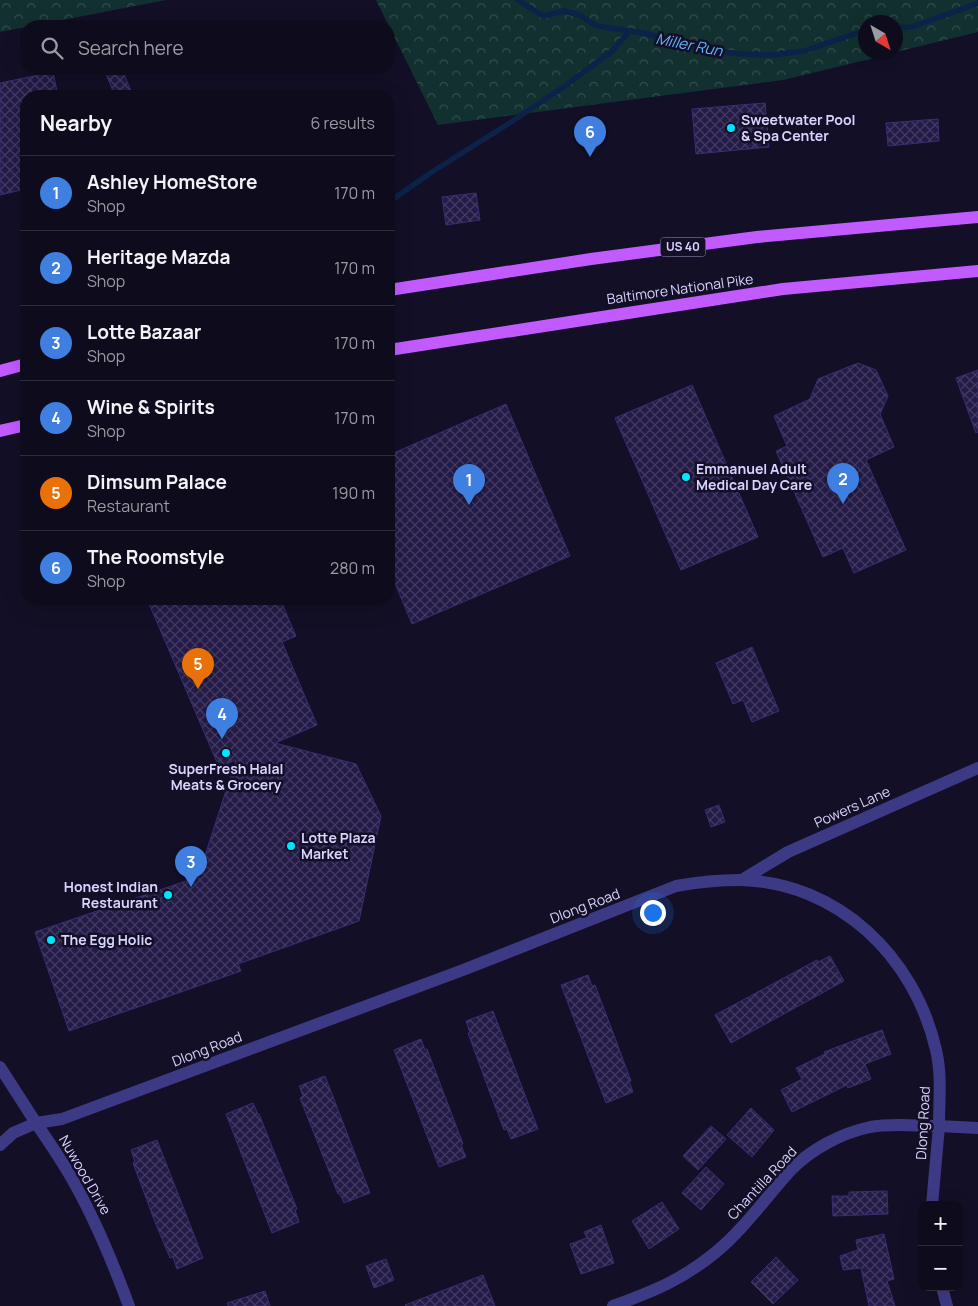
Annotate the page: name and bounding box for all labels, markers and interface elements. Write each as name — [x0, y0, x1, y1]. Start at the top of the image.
north arrow — [858, 15, 903, 60]
search box — [20, 20, 395, 75]
water label: Miller Run — [654, 28, 725, 61]
icon: search — [38, 34, 66, 62]
text: Search here — [78, 35, 184, 61]
text: Nearby — [40, 109, 112, 137]
place label: Sweetwater Pool & Spa Center — [741, 110, 856, 145]
text: 6 results — [310, 112, 375, 134]
pin: 6 — [574, 116, 606, 157]
marker: Sweetwater Pool & Spa Center — [725, 122, 737, 134]
text: Ashley HomeStore — [87, 169, 258, 195]
text: 1 — [52, 182, 60, 204]
text: 170 m — [334, 182, 375, 204]
text: Shop — [87, 195, 125, 217]
road number: US 40 — [660, 238, 706, 256]
text: Heritage Mazda — [87, 244, 230, 270]
text: 2 — [51, 257, 61, 279]
text: 170 m — [334, 257, 375, 279]
street label: Baltimore National Pike — [605, 269, 754, 308]
text: Shop — [87, 270, 125, 292]
text: Lotte Bazaar — [87, 319, 201, 345]
text: 3 — [51, 332, 61, 354]
text: 170 m — [334, 332, 375, 354]
text: Shop — [87, 345, 125, 367]
text: Wine & Spirits — [87, 394, 215, 420]
text: 4 — [51, 407, 61, 429]
text: 170 m — [334, 407, 375, 429]
text: Shop — [87, 420, 125, 442]
place label: Emmanuel Adult Medical Day Care — [696, 459, 812, 494]
pin: 2 — [827, 463, 859, 504]
pin: 1 — [453, 464, 485, 505]
text: Dimsum Palace — [87, 469, 227, 495]
marker: Emmanuel Adult Medical Day Care — [680, 471, 692, 483]
text: 5 — [51, 482, 61, 504]
text: 190 m — [332, 482, 375, 504]
text: Restaurant — [87, 495, 170, 517]
text: The Roomstyle — [87, 544, 224, 570]
text: 6 — [51, 557, 61, 579]
text: 280 m — [330, 557, 375, 579]
text: Shop — [87, 570, 125, 592]
pin: 5 — [182, 648, 214, 689]
pin: 4 — [206, 698, 238, 739]
marker: SuperFresh Halal Meats & Grocery — [220, 747, 232, 759]
place label: SuperFresh Halal Meats & Grocery — [168, 759, 284, 794]
street label: Powers Lane — [811, 781, 893, 832]
place label: Lotte Plaza Market — [301, 828, 376, 863]
marker: Lotte Plaza Market — [285, 840, 297, 852]
pin: 3 — [175, 846, 207, 887]
place label: Honest Indian Restaurant — [64, 877, 158, 912]
street label: Dlong Road — [547, 883, 623, 928]
marker: Honest Indian Restaurant — [162, 889, 174, 901]
your location — [640, 900, 666, 926]
place label: The Egg Holic — [61, 930, 152, 949]
marker: The Egg Holic — [45, 934, 57, 946]
street label: Dlong Road — [169, 1026, 245, 1071]
street label: Dlong Road — [911, 1086, 934, 1160]
street label: Nuwood Drive — [55, 1132, 116, 1218]
street label: Chantilla Road — [723, 1142, 801, 1223]
map controls — [918, 1201, 963, 1291]
button: + — [918, 1201, 963, 1246]
button: − — [918, 1246, 963, 1291]

